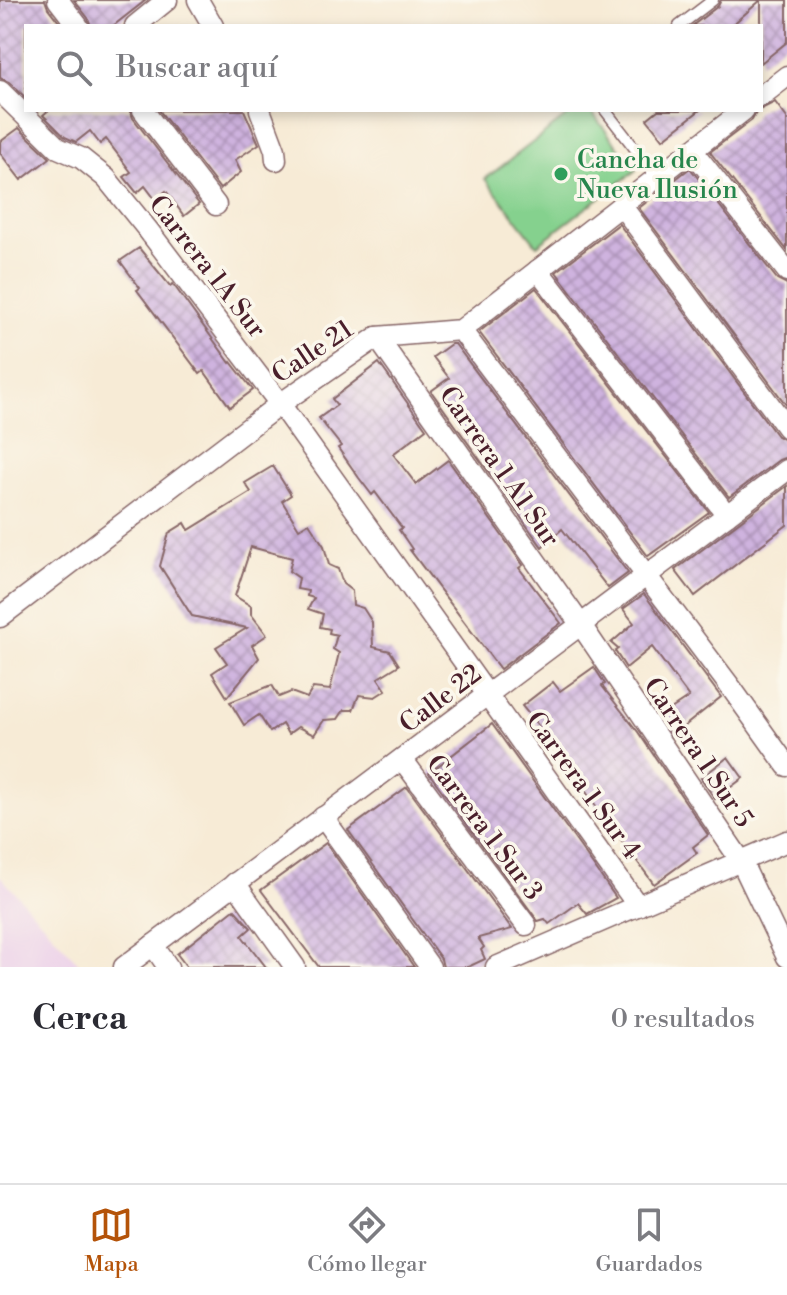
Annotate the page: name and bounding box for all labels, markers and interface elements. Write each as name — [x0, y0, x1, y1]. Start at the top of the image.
search box — [24, 24, 763, 112]
icon: search — [52, 46, 96, 90]
text: Buscar aquí — [116, 49, 278, 87]
place label: Cancha de Nueva Ilusión — [577, 144, 738, 206]
marker: Cancha de Nueva Ilusión — [552, 165, 570, 183]
street label: Carrera 1A Sur — [142, 189, 273, 344]
street label: Calle 21 — [266, 313, 359, 391]
street label: Carrera 1 A1 Sur — [432, 380, 566, 553]
street label: Calle 22 — [393, 658, 488, 740]
street label: Carrera 1 Sur 5 — [636, 672, 760, 834]
street label: Carrera 1 Sur 4 — [519, 705, 648, 866]
street label: Carrera 1 Sur 3 — [419, 749, 549, 907]
text: Cerca — [32, 998, 127, 1040]
text: 0 resultados — [611, 1003, 755, 1035]
tab: Mapa — [84, 1203, 139, 1278]
tab: Cómo llegar — [307, 1203, 427, 1278]
tab: Guardados — [595, 1203, 703, 1278]

